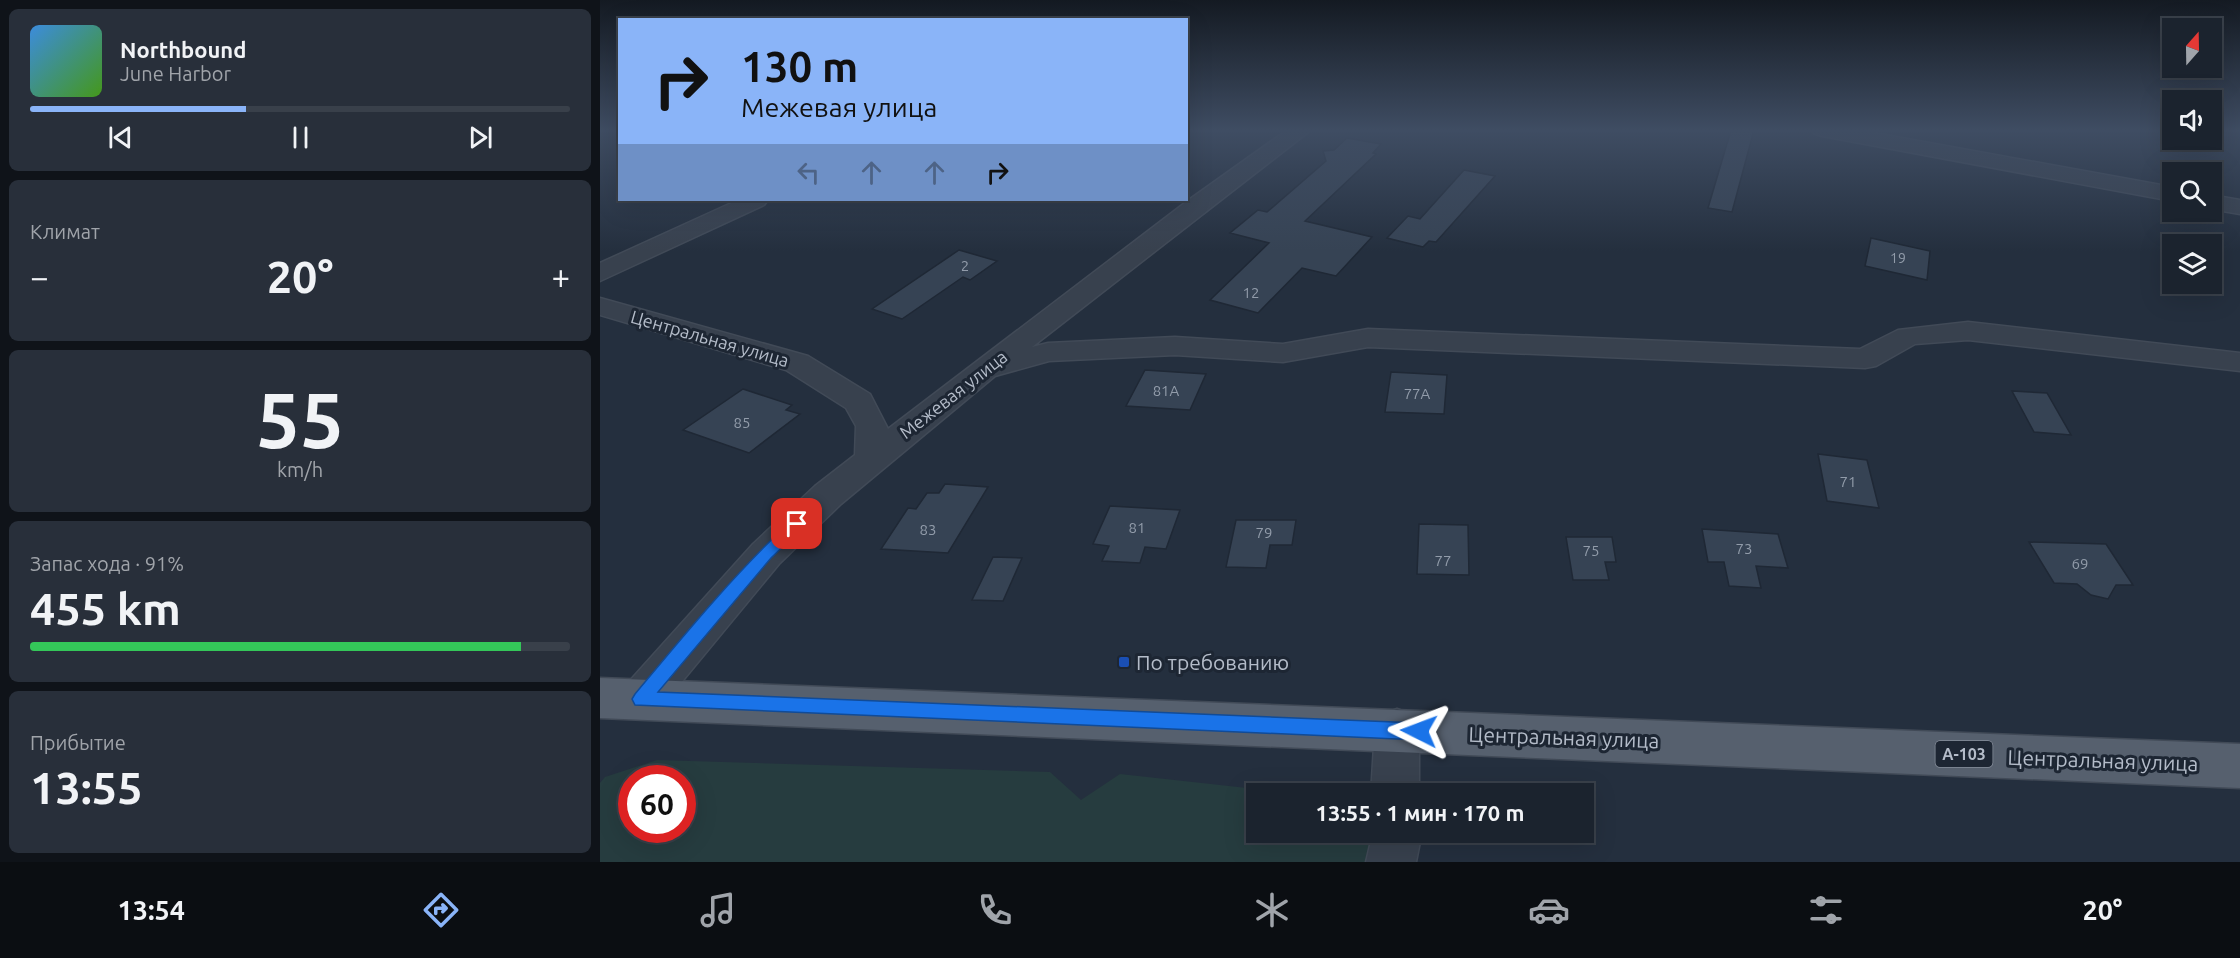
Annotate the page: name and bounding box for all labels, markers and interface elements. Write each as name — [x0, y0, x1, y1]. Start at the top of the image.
north arrow — [2162, 18, 2222, 78]
map controls — [2162, 18, 2222, 294]
text: Northbound — [120, 37, 246, 62]
icon: right — [642, 42, 720, 120]
text: 130 m — [741, 43, 858, 90]
text: June Harbor — [120, 62, 231, 85]
button: sound — [2162, 90, 2222, 150]
text: Межевая улица — [741, 92, 937, 122]
icon: previous — [104, 121, 137, 154]
icon: pause — [284, 121, 317, 154]
icon: next — [464, 121, 497, 154]
icon: left — [792, 156, 825, 189]
icon: ahead — [855, 156, 888, 189]
icon: ahead — [918, 156, 951, 189]
icon: right — [981, 156, 1014, 189]
button: search — [2162, 162, 2222, 222]
text: Климат — [30, 220, 100, 243]
button: layers — [2162, 234, 2222, 294]
house number: 19 — [1890, 250, 1906, 266]
text: 20° — [267, 251, 333, 302]
house number: 2 — [961, 257, 969, 274]
text: − — [30, 258, 49, 295]
text: + — [551, 258, 570, 295]
house number: 12 — [1243, 284, 1259, 301]
street label: Центральная улица — [629, 306, 791, 370]
street label: Межевая улица — [895, 346, 1011, 442]
text: 55 — [256, 375, 344, 463]
house number: 81А — [1153, 382, 1180, 399]
house number: 77А — [1404, 385, 1431, 402]
house number: 85 — [734, 414, 750, 431]
text: km/h — [277, 458, 323, 481]
house number: 71 — [1840, 473, 1856, 490]
pin — [771, 498, 822, 549]
icon: arrive — [780, 507, 813, 540]
house number: 81 — [1129, 519, 1145, 536]
house number: 83 — [920, 521, 936, 538]
house number: 79 — [1256, 524, 1272, 541]
house number: 73 — [1736, 540, 1752, 557]
house number: 75 — [1583, 542, 1599, 559]
text: Запас хода · 91% — [30, 552, 184, 575]
house number: 77 — [1435, 552, 1451, 569]
house number: 69 — [2072, 555, 2088, 572]
text: 455 km — [30, 583, 181, 634]
place label: По требованию — [1136, 650, 1289, 674]
marker: По требованию — [1117, 655, 1131, 669]
position arrow — [1387, 699, 1451, 763]
street label: Центральная улица — [1468, 722, 1660, 752]
text: Прибытие — [30, 731, 126, 754]
road number: А-103 — [1936, 741, 1992, 767]
street label: Центральная улица — [2007, 745, 2199, 775]
text: 13:55 — [30, 762, 143, 813]
speed limit sign: 60 — [618, 765, 696, 843]
text: 13:55 · 1 мин · 170 m — [1316, 800, 1524, 825]
icon: directions — [420, 889, 462, 931]
icon: music — [697, 889, 739, 931]
icon: phone — [974, 889, 1016, 931]
icon: climate — [1251, 889, 1293, 931]
icon: car — [1528, 889, 1570, 931]
icon: filters — [1805, 889, 1847, 931]
text: 13:54 — [118, 895, 185, 925]
text: 20° — [2082, 895, 2122, 925]

